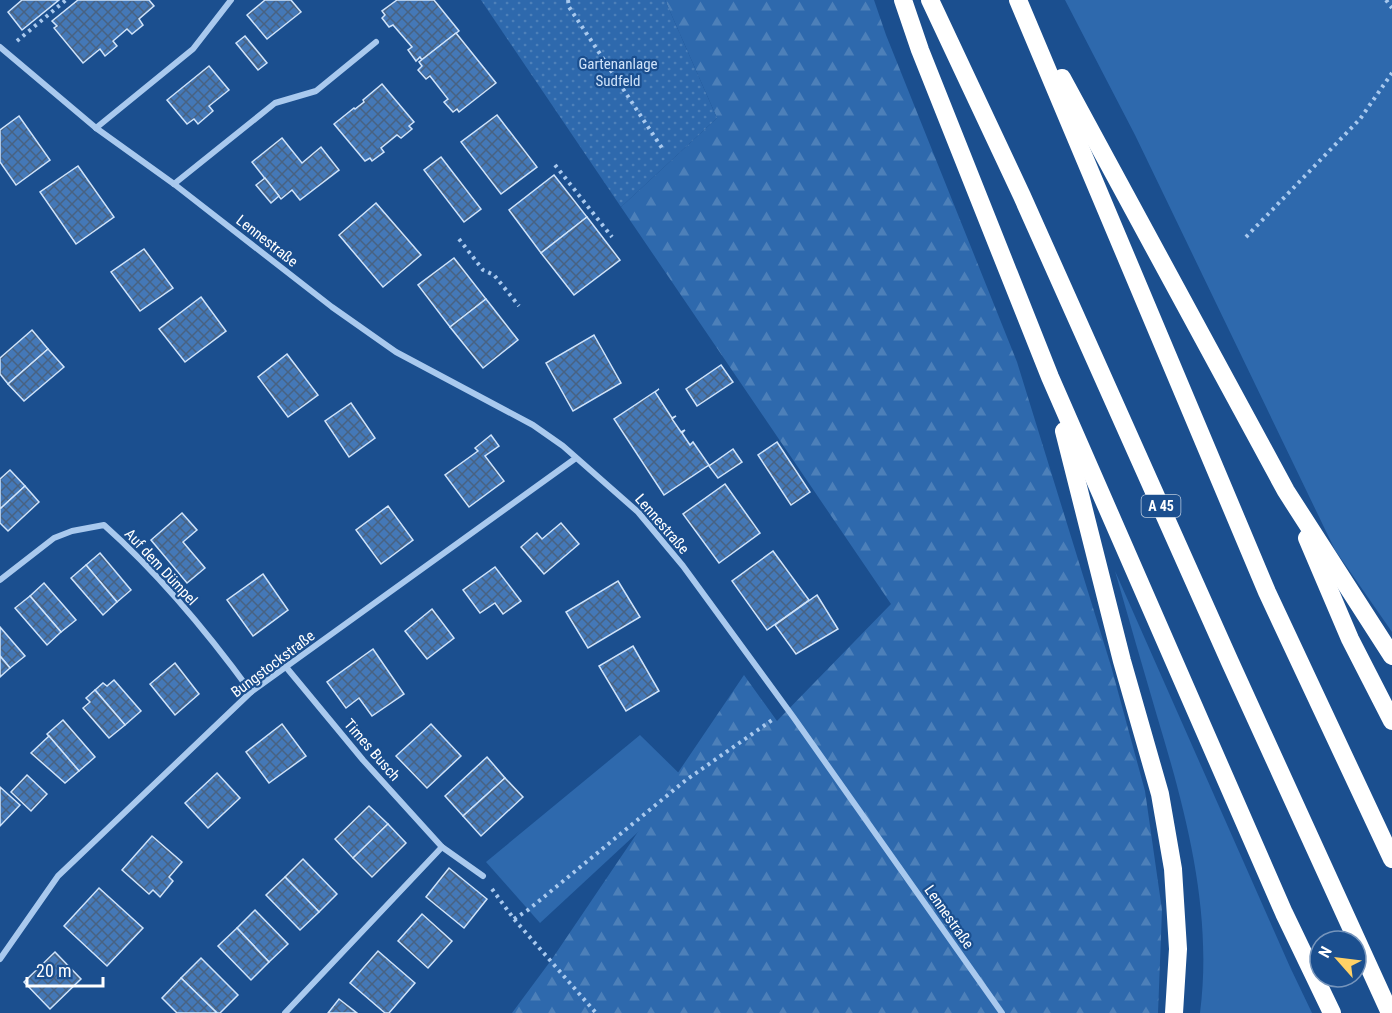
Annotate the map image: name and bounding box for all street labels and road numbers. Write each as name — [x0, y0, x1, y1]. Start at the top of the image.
street label: Lennestraße — [233, 211, 301, 271]
street label: Lennestraße — [631, 490, 693, 558]
road number: A 45 — [1142, 495, 1180, 517]
street label: Auf dem Dümpel — [121, 525, 201, 609]
street label: Bungstockstraße — [228, 627, 318, 701]
street label: Times Busch — [340, 715, 404, 785]
street label: Lennestraße — [921, 882, 977, 952]

